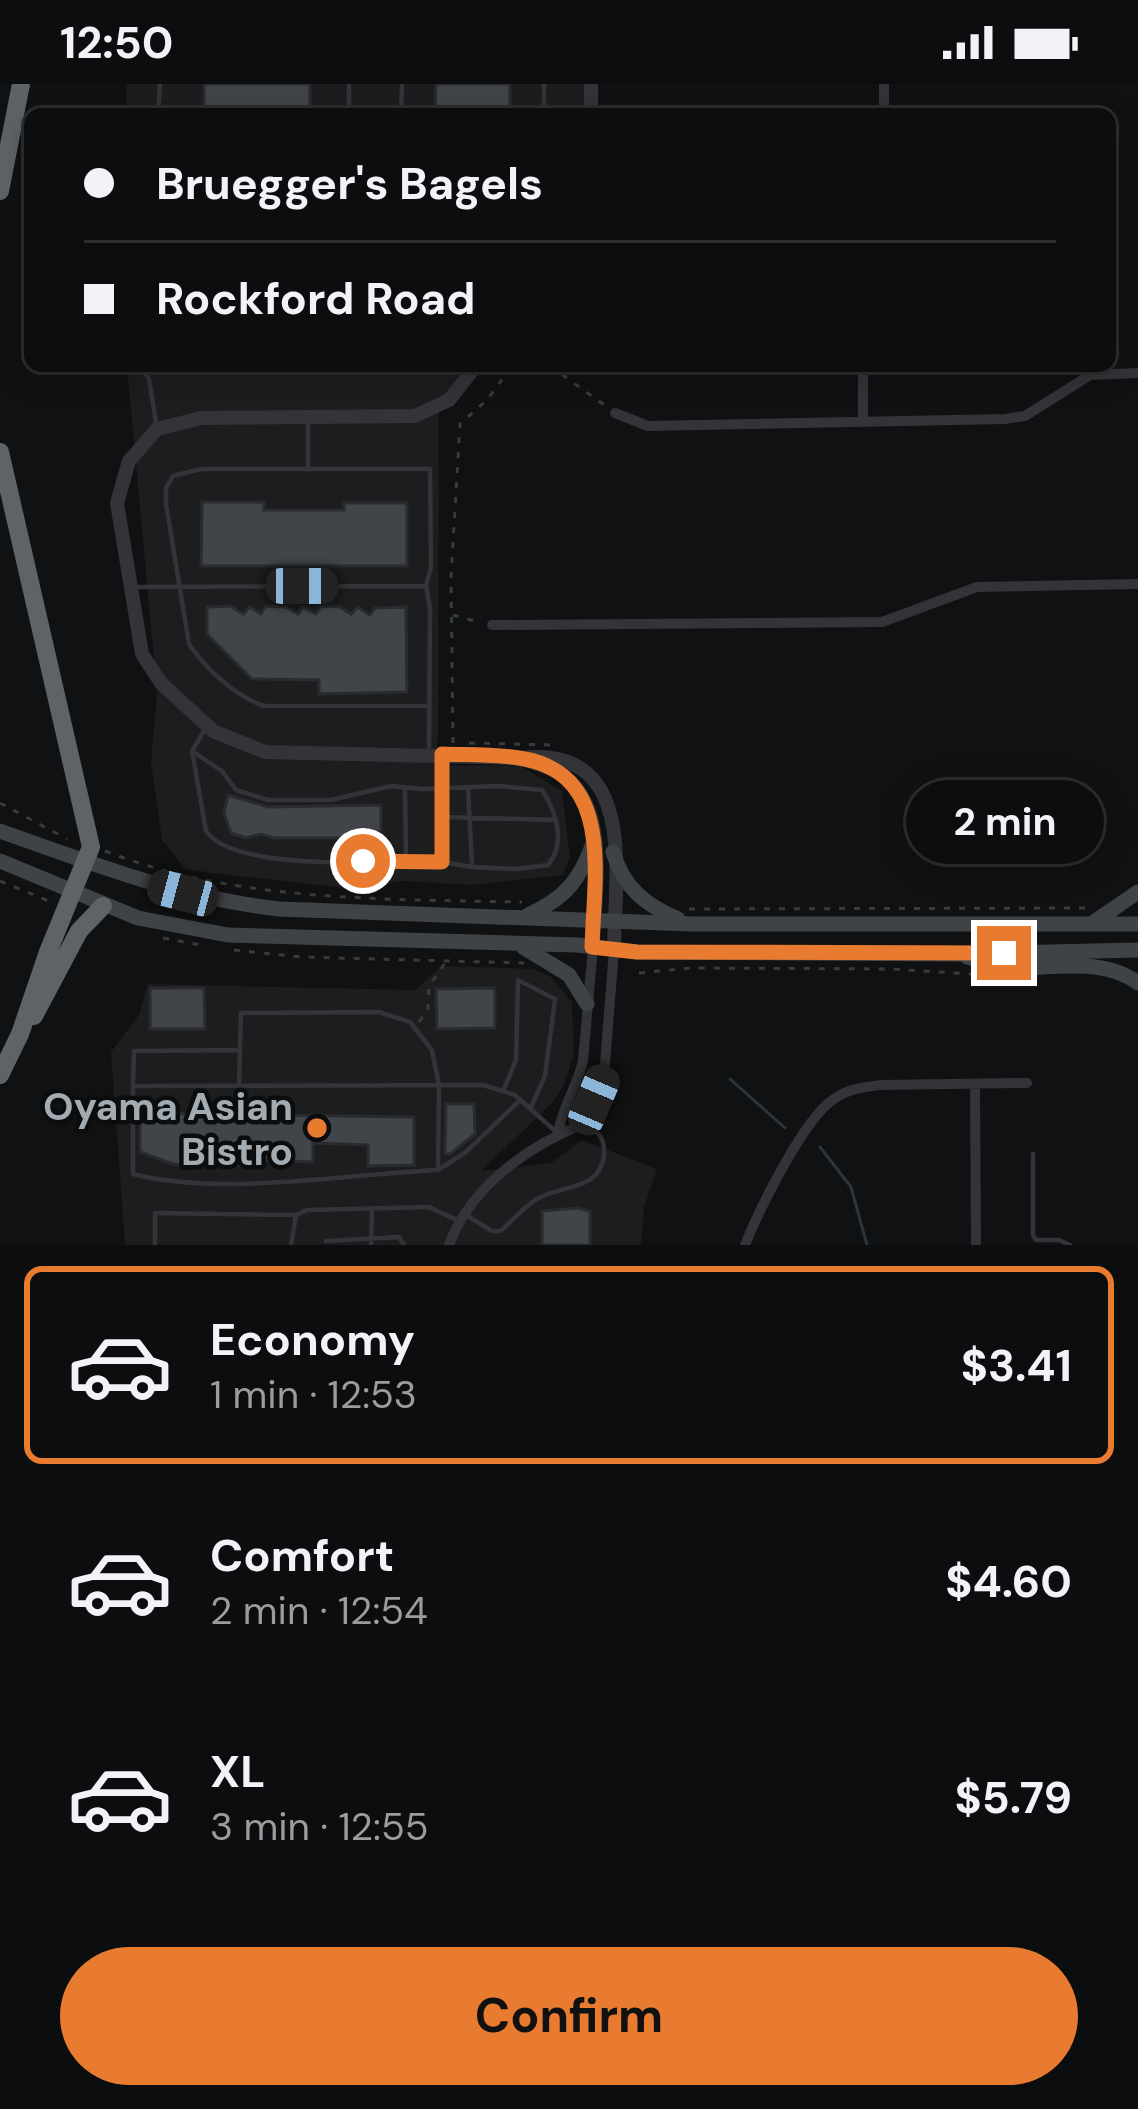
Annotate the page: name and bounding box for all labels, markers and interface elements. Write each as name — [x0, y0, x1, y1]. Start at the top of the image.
text: 12:50 — [60, 13, 173, 72]
text: Bruegger's Bagels — [156, 154, 543, 213]
text: Rockford Road — [156, 269, 476, 328]
car — [266, 568, 338, 604]
callout: 2 min — [905, 779, 1103, 863]
text: 2 min — [953, 796, 1057, 847]
route start — [336, 834, 390, 888]
car — [144, 866, 222, 920]
route end — [977, 926, 1031, 980]
car — [563, 1060, 625, 1140]
place label: Oyama Asian Bistro — [43, 1081, 293, 1177]
marker: Oyama Asian Bistro — [304, 1115, 330, 1141]
text: Economy — [210, 1310, 415, 1369]
icon: car — [66, 1311, 174, 1419]
text: $3.41 — [961, 1336, 1072, 1395]
text: 1 min · 12:53 — [210, 1369, 417, 1420]
text: Comfort — [210, 1526, 394, 1585]
icon: car — [66, 1527, 174, 1635]
text: $4.60 — [945, 1552, 1072, 1611]
text: 2 min · 12:54 — [210, 1585, 428, 1636]
text: XL — [210, 1742, 265, 1801]
icon: car — [66, 1743, 174, 1851]
text: $5.79 — [955, 1768, 1072, 1827]
text: 3 min · 12:55 — [210, 1801, 428, 1852]
button: Confirm — [60, 1947, 1078, 2085]

